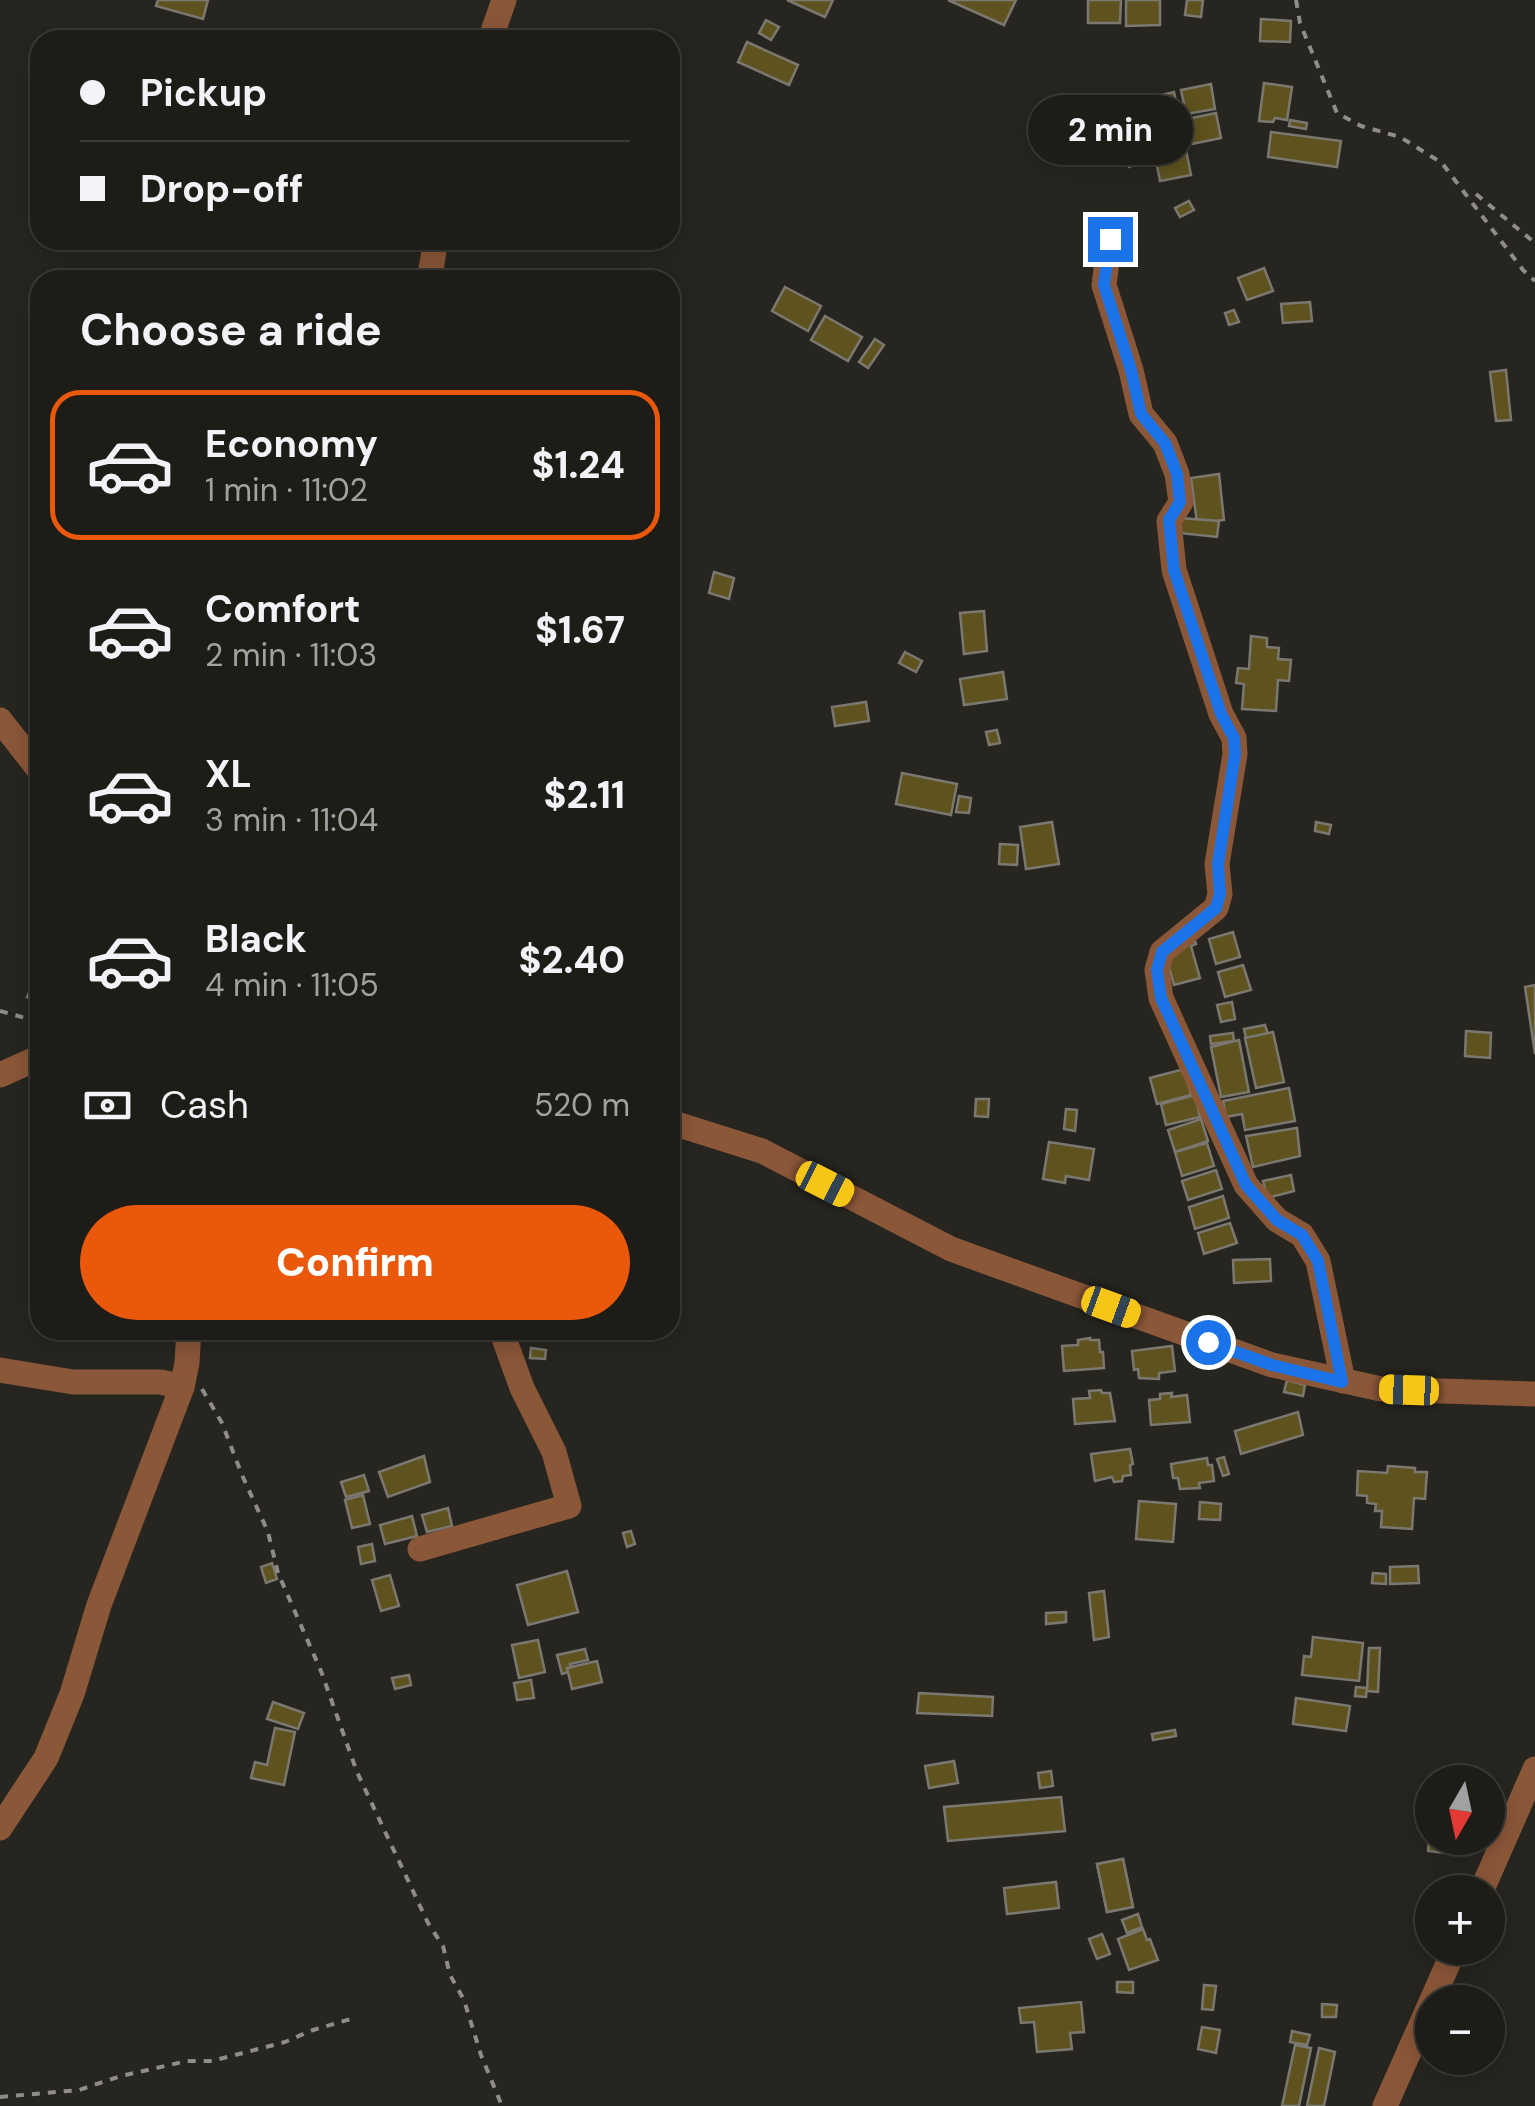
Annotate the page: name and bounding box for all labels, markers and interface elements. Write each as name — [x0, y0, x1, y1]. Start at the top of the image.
text: Pickup — [140, 68, 267, 118]
callout: 2 min — [1028, 94, 1192, 164]
text: 2 min — [1068, 109, 1153, 151]
text: Drop-off — [140, 164, 303, 214]
route end — [1088, 217, 1133, 262]
text: Choose a ride — [80, 300, 382, 359]
text: Economy — [205, 419, 378, 469]
icon: car — [85, 420, 175, 510]
text: $1.24 — [532, 440, 625, 490]
text: 1 min · 11:02 — [205, 469, 368, 511]
text: Comfort — [205, 584, 361, 634]
icon: car — [85, 585, 175, 675]
text: $1.67 — [535, 605, 625, 655]
text: 2 min · 11:03 — [205, 634, 377, 676]
text: XL — [205, 749, 252, 799]
icon: car — [85, 750, 175, 840]
text: $2.11 — [543, 770, 625, 820]
text: 3 min · 11:04 — [205, 799, 378, 841]
text: Black — [205, 914, 307, 964]
icon: car — [85, 915, 175, 1005]
text: $2.40 — [518, 935, 625, 985]
text: 4 min · 11:05 — [205, 964, 379, 1006]
icon: cash — [80, 1078, 135, 1133]
text: Cash — [160, 1080, 249, 1130]
text: 520 m — [534, 1084, 630, 1126]
car — [791, 1157, 859, 1211]
button: Confirm — [80, 1205, 630, 1320]
car — [1078, 1283, 1144, 1331]
route start — [1186, 1320, 1231, 1365]
car — [1378, 1374, 1440, 1406]
north arrow — [1415, 1765, 1505, 1855]
map controls — [1415, 1765, 1505, 2075]
button: + — [1415, 1875, 1505, 1965]
button: − — [1415, 1985, 1505, 2075]

